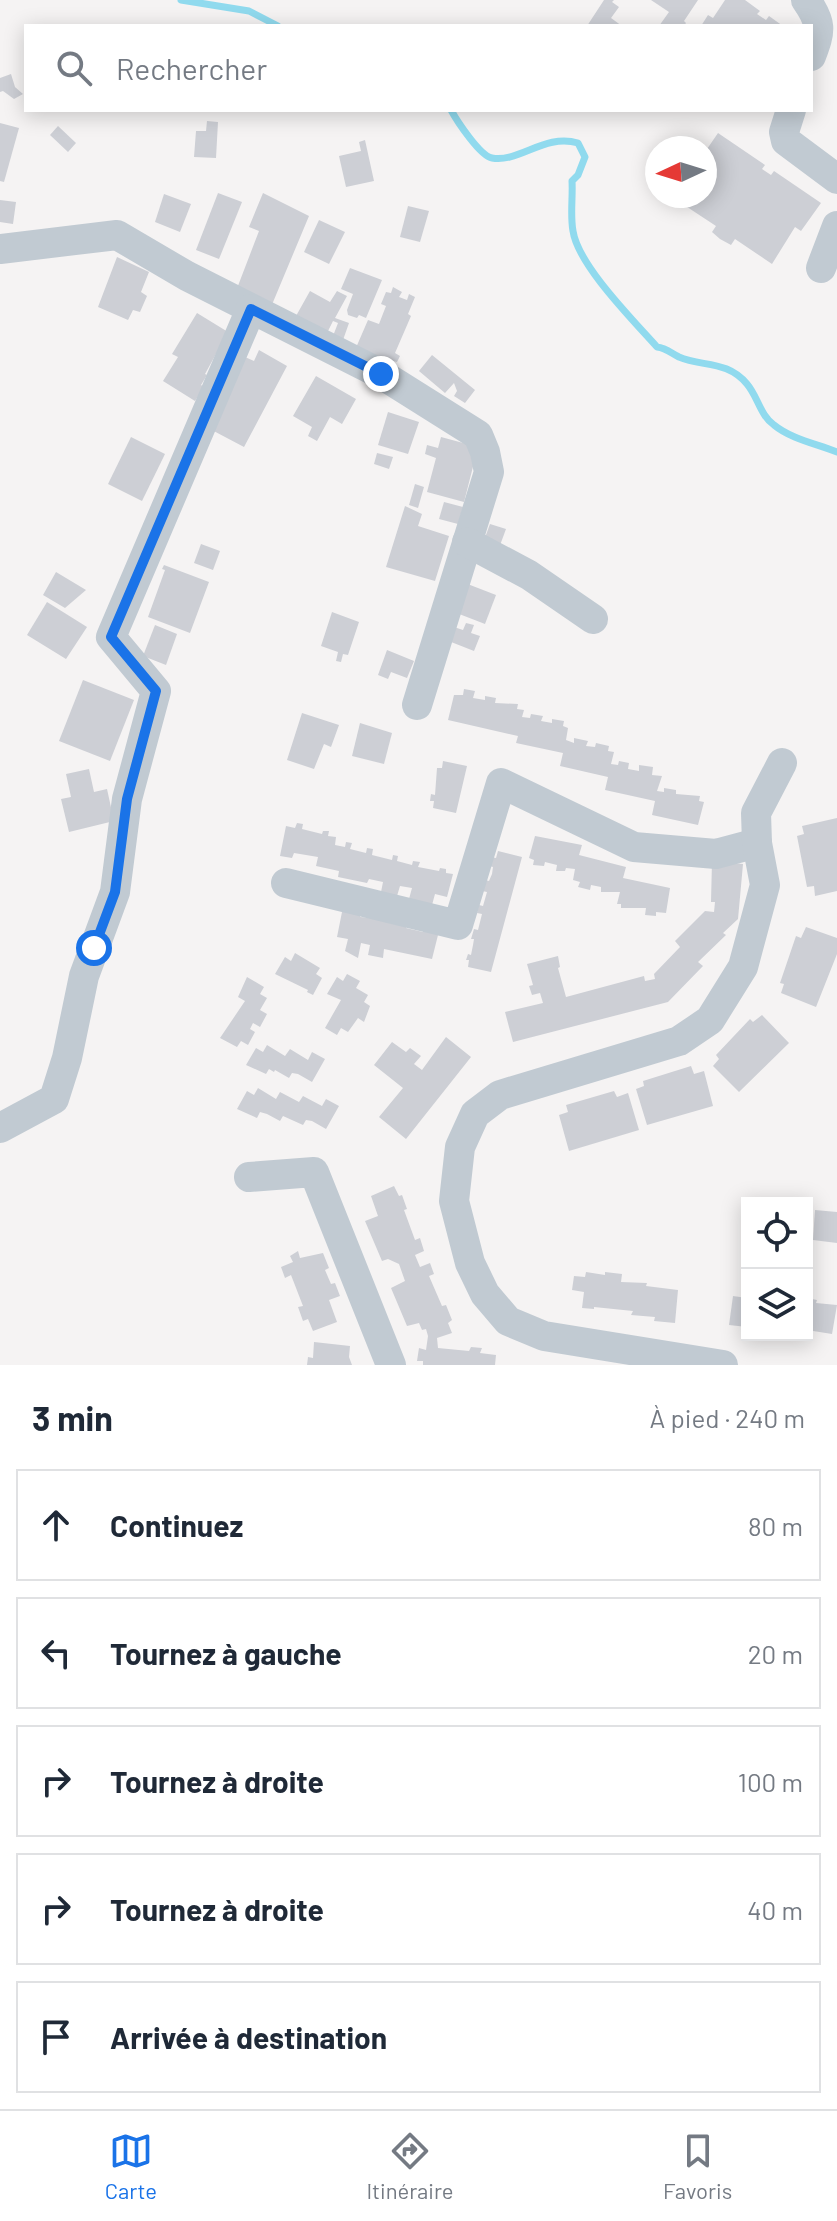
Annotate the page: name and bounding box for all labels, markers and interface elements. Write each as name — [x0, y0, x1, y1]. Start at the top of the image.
search box — [24, 24, 813, 112]
icon: search — [52, 46, 96, 90]
text: Rechercher — [116, 50, 267, 86]
north arrow — [645, 136, 717, 208]
route end — [363, 356, 399, 392]
route start — [76, 930, 112, 966]
map controls — [741, 1197, 813, 1341]
button: locate — [741, 1197, 813, 1269]
button: layers — [741, 1269, 813, 1341]
text: 3 min — [32, 1397, 113, 1438]
text: À pied · 240 m — [649, 1402, 805, 1433]
icon: ahead — [34, 1503, 78, 1547]
text: Continuez — [110, 1507, 243, 1543]
text: 80 m — [748, 1510, 803, 1541]
icon: left — [34, 1631, 78, 1675]
text: Tournez à gauche — [110, 1635, 342, 1671]
text: 20 m — [748, 1638, 803, 1669]
icon: right — [34, 1759, 78, 1803]
text: Tournez à droite — [110, 1763, 324, 1799]
text: 100 m — [738, 1766, 803, 1797]
icon: right — [34, 1887, 78, 1931]
text: Tournez à droite — [110, 1891, 324, 1927]
text: 40 m — [747, 1894, 803, 1925]
icon: arrive — [34, 2015, 78, 2059]
text: Arrivée à destination — [110, 2019, 387, 2055]
tab: Carte — [105, 2129, 157, 2203]
tab: Itinéraire — [366, 2129, 454, 2203]
tab: Favoris — [663, 2129, 732, 2203]

